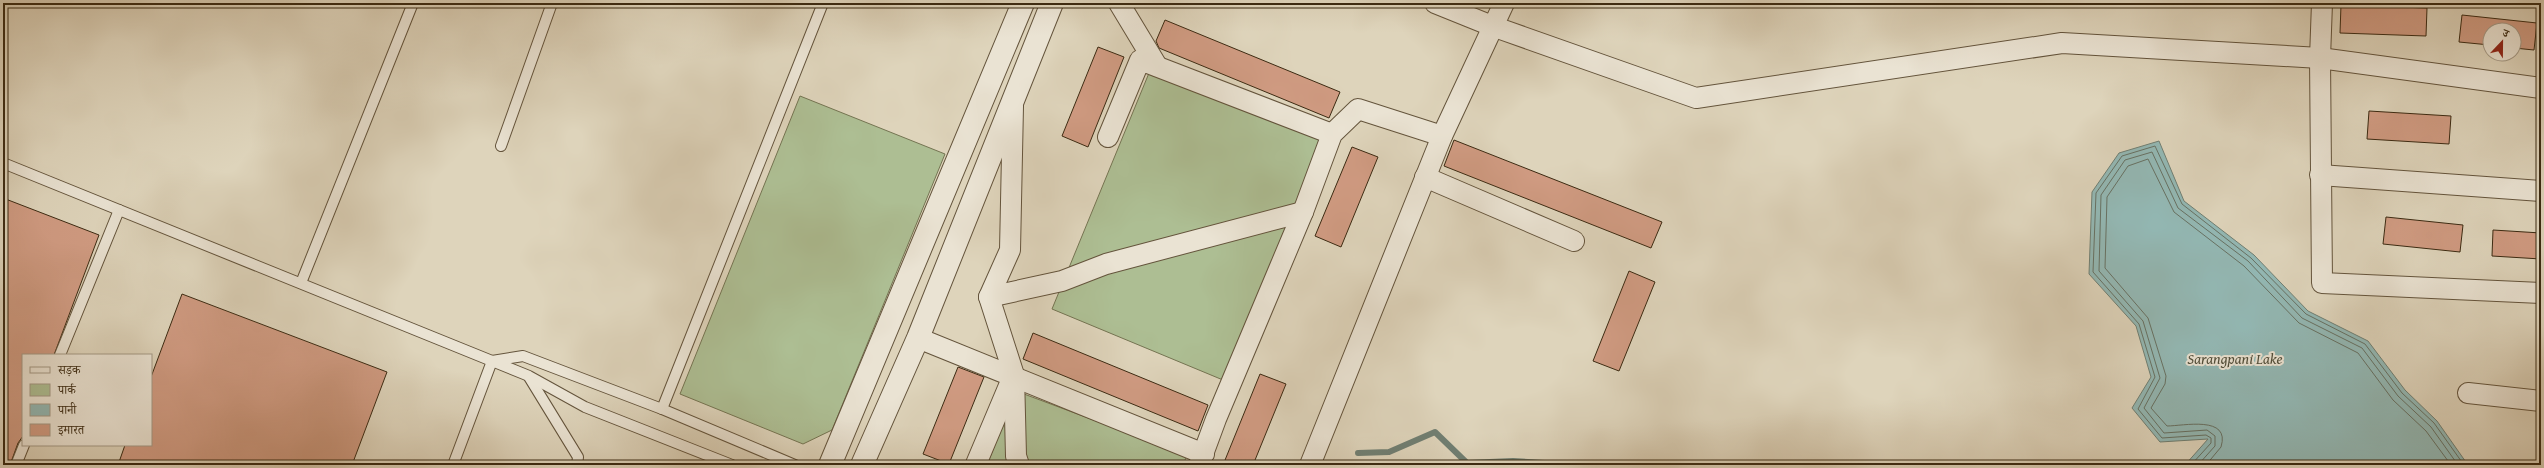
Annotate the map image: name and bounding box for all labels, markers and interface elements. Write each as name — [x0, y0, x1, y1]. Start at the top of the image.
north arrow — [2482, 22, 2522, 62]
text: उ — [2499, 24, 2513, 42]
water label: Sarangpani Lake — [2187, 348, 2283, 369]
legend — [22, 354, 152, 446]
text: सड़क — [57, 361, 82, 378]
text: पार्क — [57, 381, 77, 398]
text: पानी — [57, 401, 77, 418]
text: इमारत — [57, 421, 85, 438]

